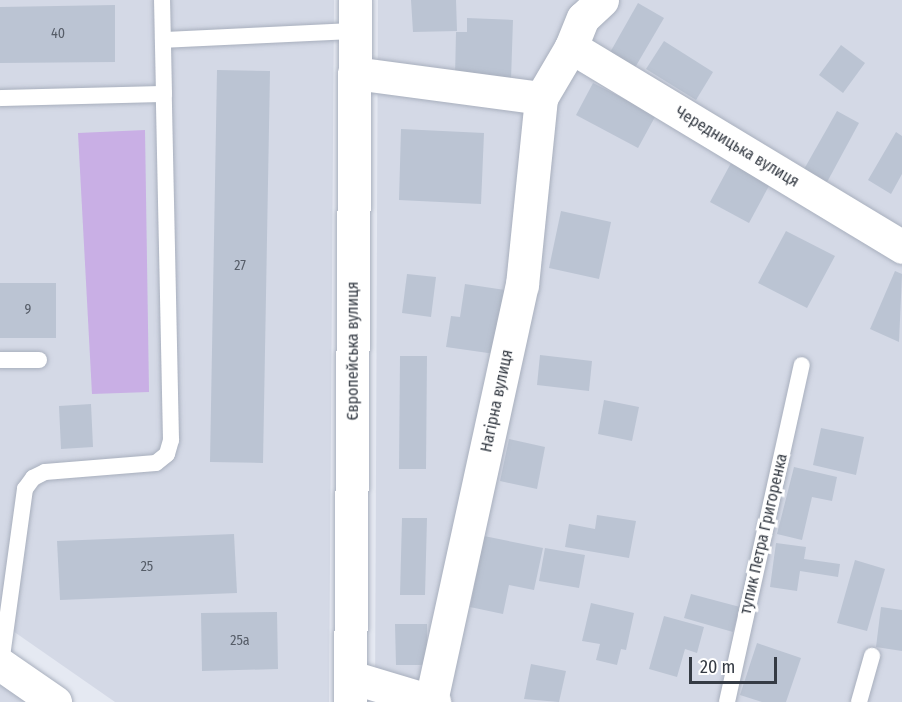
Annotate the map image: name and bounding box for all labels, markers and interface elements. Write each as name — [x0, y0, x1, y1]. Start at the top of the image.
house number: 40 — [51, 26, 65, 42]
street label: Чередницька вулиця — [672, 103, 802, 191]
house number: 27 — [234, 258, 246, 274]
street label: Європейська вулиця — [343, 282, 363, 420]
house number: 9 — [25, 302, 31, 318]
street label: Нагірна вулиця — [477, 348, 517, 454]
street label: тупик Петра Григоренка — [736, 452, 792, 616]
house number: 25 — [141, 559, 153, 575]
house number: 25а — [230, 633, 250, 649]
scale bar — [692, 645, 780, 683]
text: 20 m — [700, 656, 735, 678]

